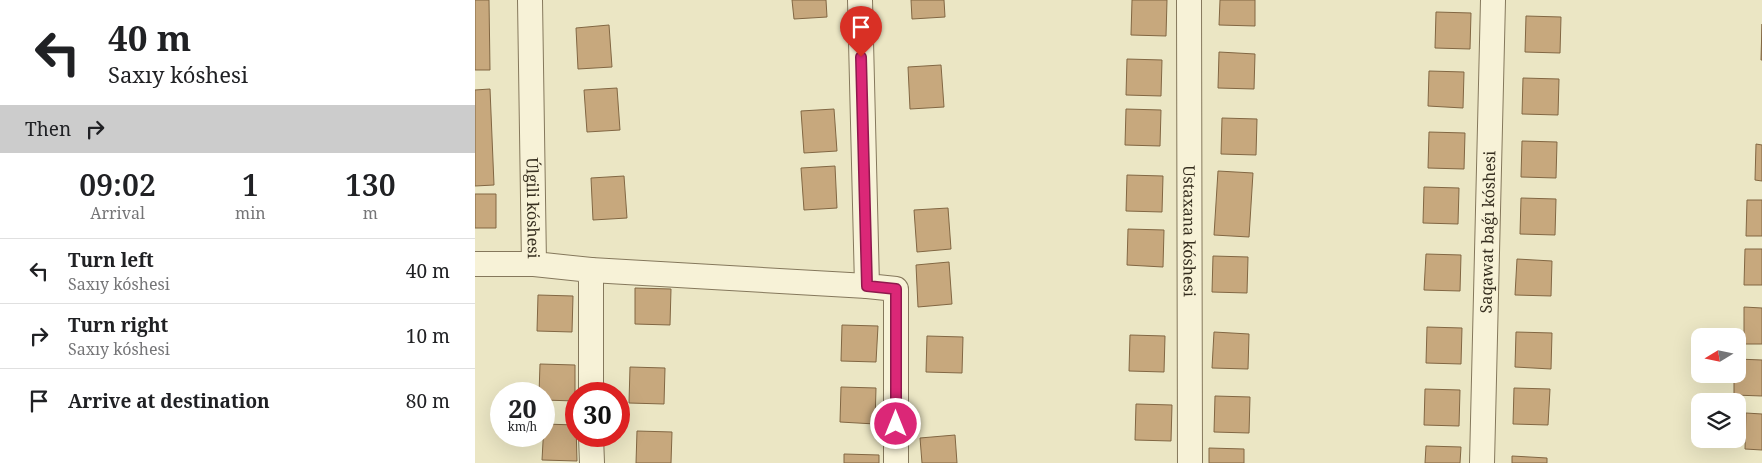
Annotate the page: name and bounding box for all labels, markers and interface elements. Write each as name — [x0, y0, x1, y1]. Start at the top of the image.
pin — [840, 6, 882, 57]
icon: arrive — [847, 13, 875, 41]
text: 40 m — [108, 14, 191, 61]
icon: left — [25, 20, 90, 85]
text: Saxıy kóshesi — [108, 59, 248, 89]
icon: right — [81, 115, 109, 143]
text: Then — [25, 116, 71, 142]
street label: Saqawat baǵı kóshesi — [1475, 151, 1500, 314]
street label: Úlgili kóshesi — [521, 157, 545, 259]
text: 09:02 — [79, 164, 156, 205]
text: 1 — [242, 164, 259, 205]
text: 130 — [345, 164, 396, 205]
street label: Ustaxana kóshesi — [1178, 165, 1201, 297]
text: Arrival — [90, 202, 145, 224]
text: min — [235, 202, 266, 224]
text: m — [363, 202, 378, 224]
text: Turn left — [68, 247, 154, 273]
icon: left — [25, 257, 53, 285]
text: 40 m — [406, 258, 450, 284]
text: Saxıy kóshesi — [68, 273, 170, 295]
text: Turn right — [68, 312, 168, 338]
icon: right — [25, 322, 53, 350]
text: 10 m — [406, 323, 450, 349]
north arrow — [1691, 328, 1746, 382]
map controls — [1691, 328, 1746, 448]
text: Saxıy kóshesi — [68, 338, 170, 360]
speed limit sign: 30 — [565, 382, 630, 447]
icon: arrive — [25, 387, 53, 415]
text: Arrive at destination — [68, 388, 270, 414]
text: 80 m — [406, 388, 450, 414]
text: 20 — [508, 391, 537, 425]
button: layers — [1691, 393, 1746, 448]
position arrow — [869, 397, 921, 449]
text: km/h — [508, 418, 537, 435]

